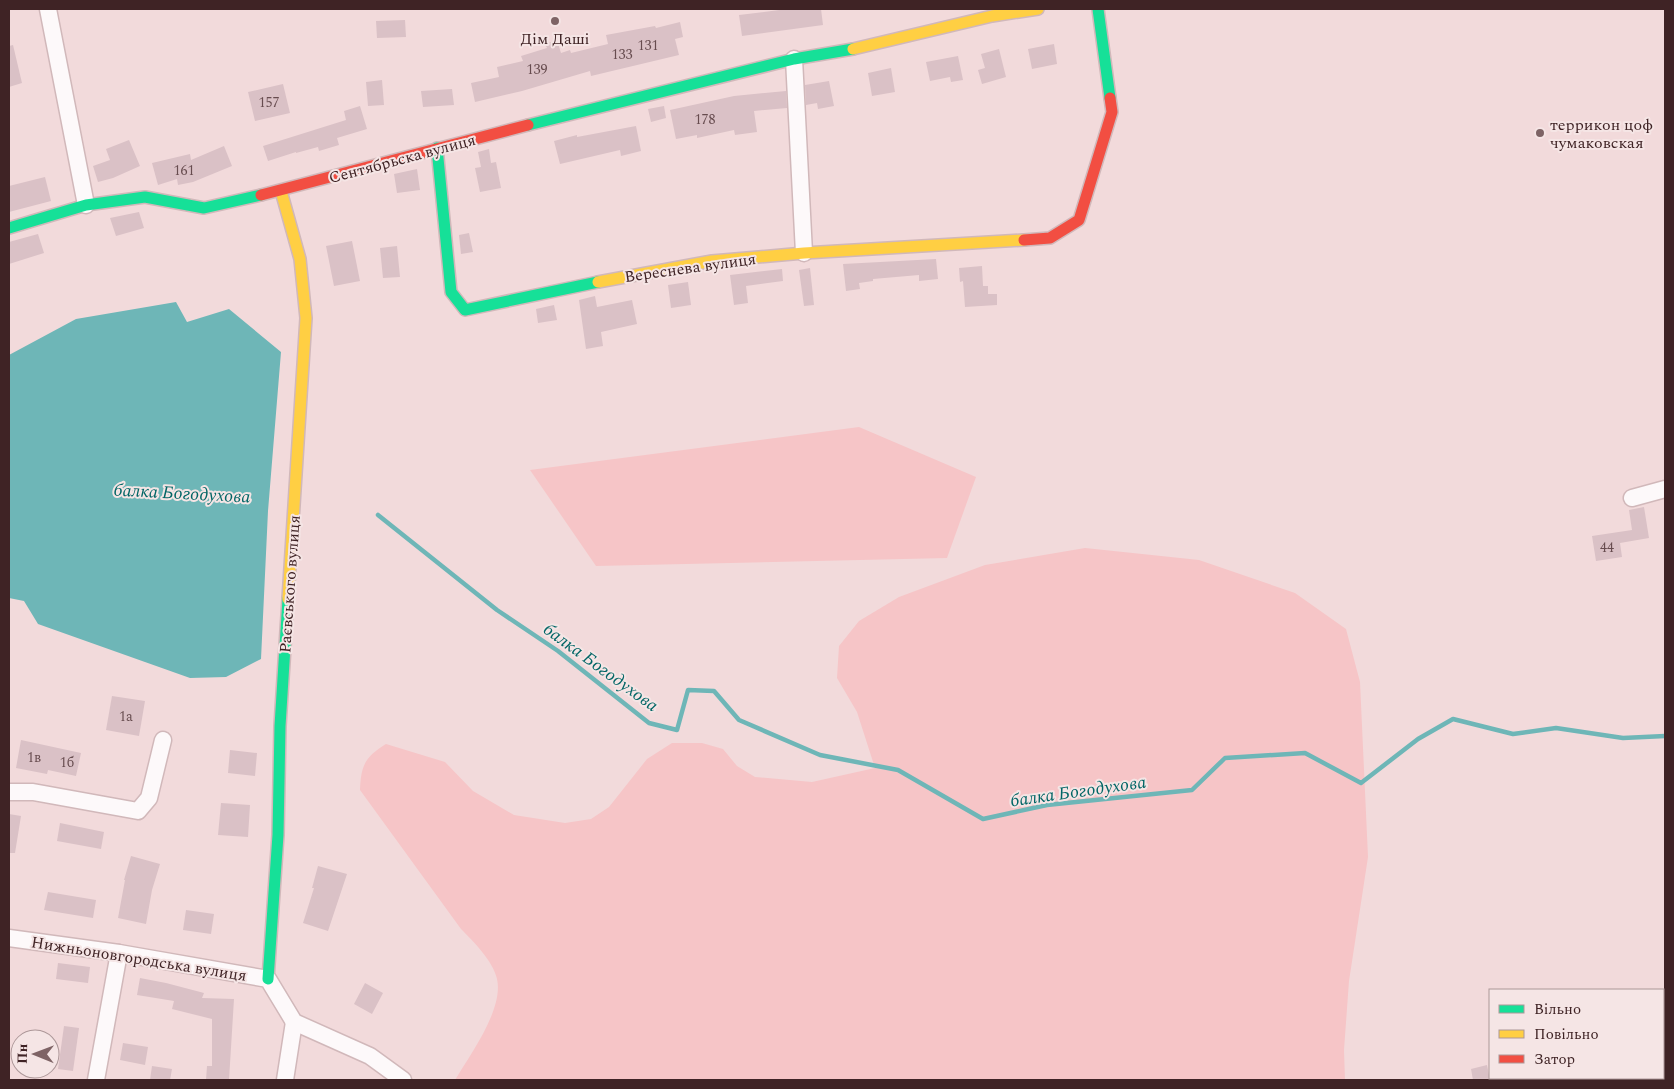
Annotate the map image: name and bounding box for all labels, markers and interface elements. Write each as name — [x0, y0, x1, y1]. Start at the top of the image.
marker: Дім Даші — [549, 15, 561, 27]
place label: Дім Даші — [520, 27, 590, 51]
house number: 131 — [638, 35, 659, 56]
house number: 133 — [612, 44, 633, 65]
house number: 139 — [527, 59, 548, 80]
house number: 157 — [259, 92, 280, 113]
house number: 178 — [695, 109, 716, 130]
place label: террикон цоф чумаковская — [1550, 113, 1653, 155]
marker: террикон цоф чумаковская — [1534, 127, 1546, 139]
street label: Сентябрьска вулиця — [326, 128, 478, 190]
house number: 161 — [174, 160, 195, 181]
street label: Вереснева вулиця — [623, 247, 757, 289]
water label: балка Богодухова — [113, 476, 251, 511]
street label: Раєвського вулиця — [273, 514, 307, 654]
house number: 44 — [1600, 537, 1614, 558]
water label: балка Богодухова — [537, 616, 664, 719]
house number: 1а — [119, 706, 133, 727]
house number: 1в — [27, 747, 41, 768]
house number: 1б — [60, 752, 74, 773]
water label: балка Богодухова — [1008, 769, 1148, 814]
street label: Нижньоновгородська вулиця — [29, 930, 248, 988]
legend — [1489, 989, 1664, 1079]
text: Вільно — [1534, 998, 1581, 1021]
text: Повільно — [1534, 1023, 1599, 1046]
north arrow — [10, 1029, 60, 1079]
text: Пн — [12, 1043, 33, 1064]
text: Затор — [1534, 1048, 1575, 1071]

